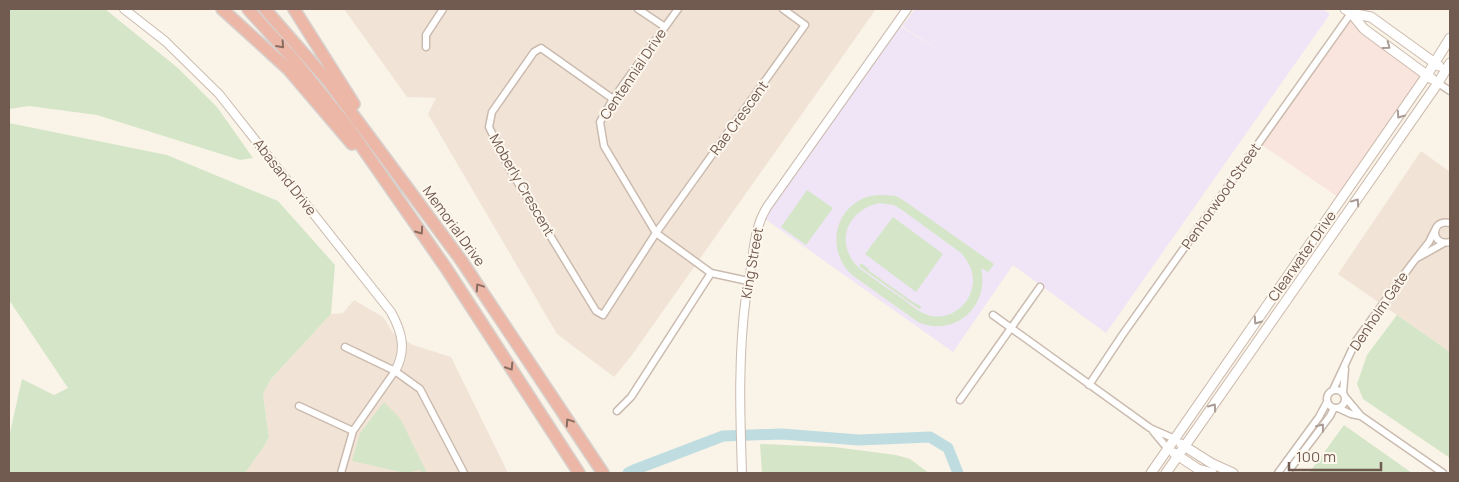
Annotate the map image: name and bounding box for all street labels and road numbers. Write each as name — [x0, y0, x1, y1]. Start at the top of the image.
street label: Centennial Drive — [595, 24, 670, 123]
street label: Rae Crescent — [705, 76, 772, 159]
street label: Moberly Crescent — [485, 130, 560, 240]
street label: Abasand Drive — [250, 135, 321, 219]
street label: Penhorwood Street — [1177, 139, 1265, 253]
street label: Memorial Drive — [419, 182, 490, 270]
street label: Clearwater Drive — [1263, 207, 1340, 305]
street label: King Street — [736, 225, 767, 300]
street label: Denholm Gate — [1345, 268, 1412, 354]

